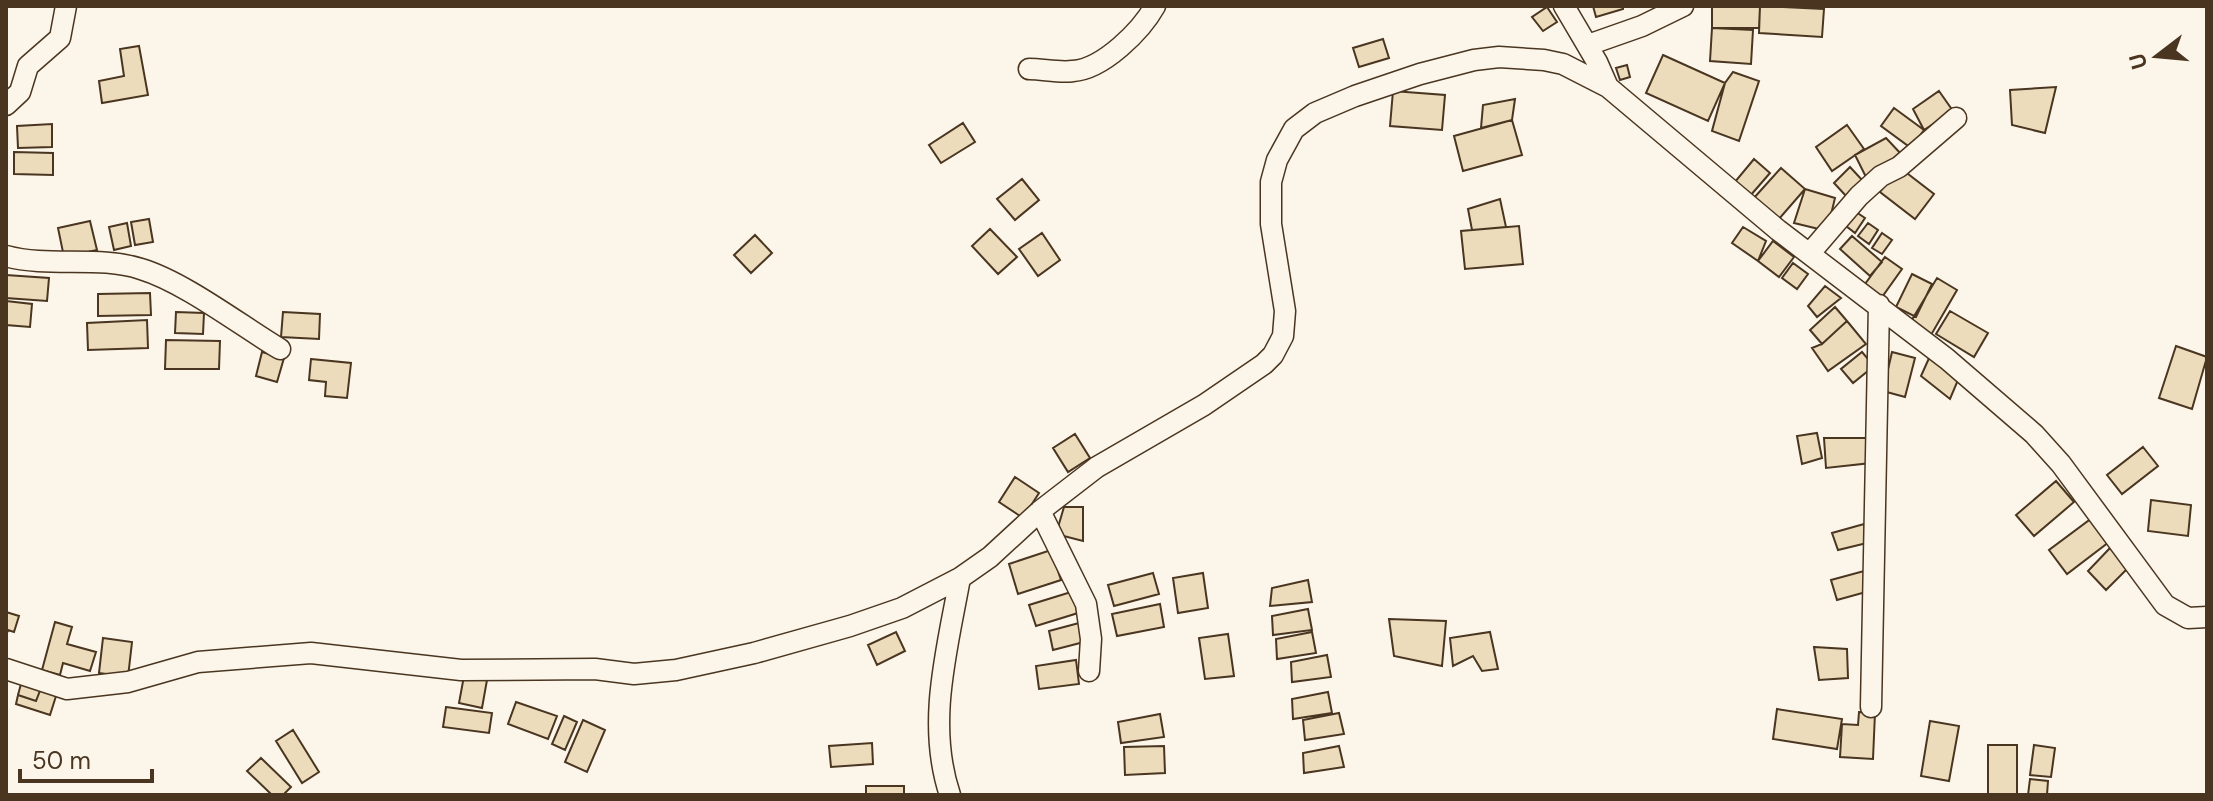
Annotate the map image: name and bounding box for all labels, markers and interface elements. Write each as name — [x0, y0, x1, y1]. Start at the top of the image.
north arrow — [2117, 16, 2197, 96]
text: U — [2122, 50, 2154, 73]
scale bar — [20, 733, 152, 783]
text: 50 m — [32, 745, 91, 776]

